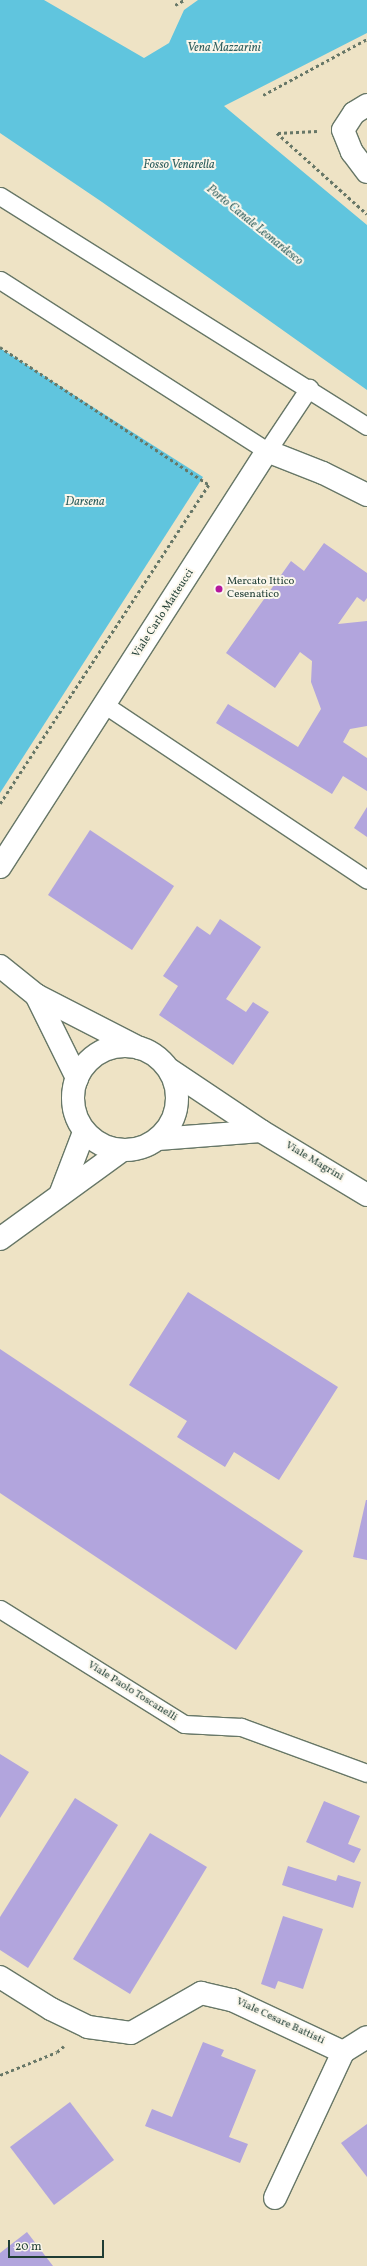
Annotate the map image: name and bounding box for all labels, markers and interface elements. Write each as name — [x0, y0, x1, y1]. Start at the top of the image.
water label: Vena Mazzarini — [187, 42, 261, 56]
water label: Fosso Venarella — [143, 159, 215, 173]
water label: Porto Canale Leonardesco — [203, 183, 305, 269]
water label: Darsena — [65, 496, 105, 510]
street label: Viale Carlo Matteucci — [130, 567, 198, 661]
place label: Mercato Ittico Cesenatico — [227, 576, 294, 602]
marker: Mercato Ittico Cesenatico — [214, 584, 224, 594]
street label: Viale Magrini — [282, 1139, 346, 1185]
street label: Viale Paolo Toscanelli — [85, 1659, 179, 1725]
street label: Viale Cesare Battisti — [234, 1996, 326, 2048]
scale bar — [10, 2232, 106, 2258]
text: 20 m — [15, 2239, 42, 2255]

